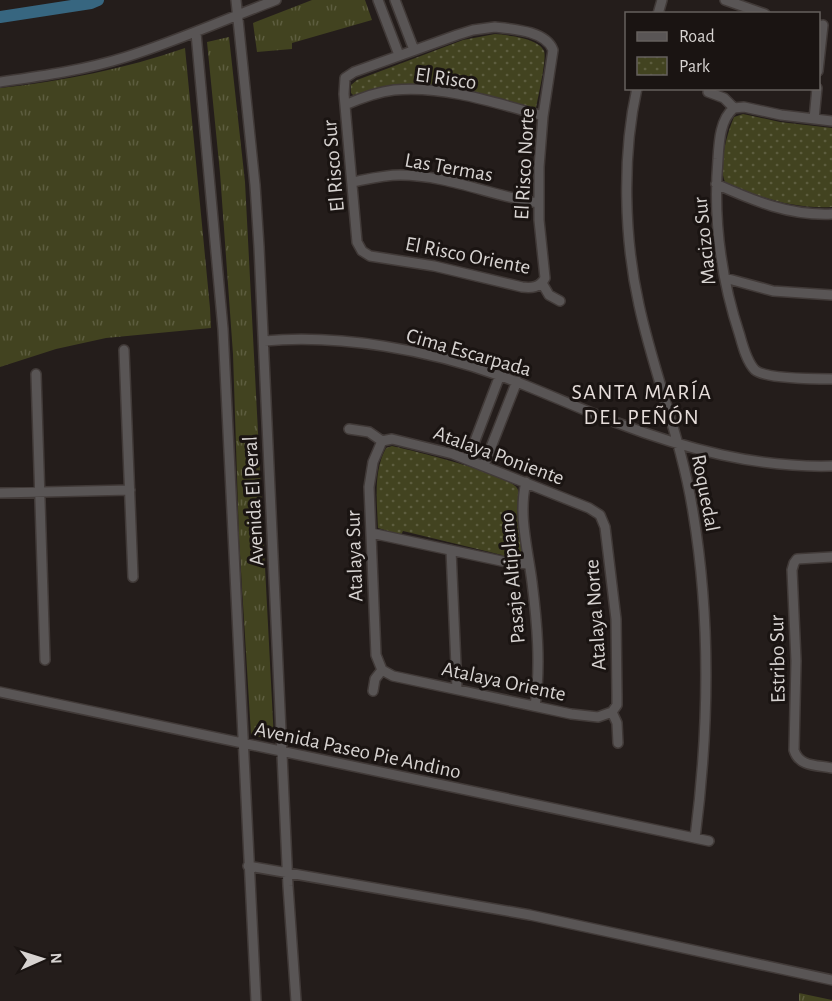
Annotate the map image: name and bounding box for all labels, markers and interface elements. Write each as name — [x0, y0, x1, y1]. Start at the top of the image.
legend — [625, 12, 820, 90]
text: Road — [679, 28, 715, 46]
text: Park — [679, 58, 711, 76]
street label: El Risco — [414, 64, 478, 93]
street label: El Risco Norte — [511, 108, 538, 221]
street label: El Risco Sur — [319, 119, 348, 213]
street label: Las Termas — [403, 149, 495, 186]
street label: Macizo Sur — [689, 196, 720, 286]
street label: El Risco Oriente — [404, 233, 532, 278]
street label: Cima Escarpada — [404, 325, 534, 380]
district label: SANTA MARÍA DEL PEÑÓN — [571, 380, 713, 428]
street label: Atalaya Poniente — [431, 422, 567, 489]
street label: Avenida El Peral — [240, 436, 267, 566]
street label: Roquedal — [688, 453, 723, 533]
street label: Atalaya Sur — [342, 510, 367, 602]
street label: Pasaje Altiplano — [496, 511, 529, 645]
street label: Atalaya Norte — [581, 559, 610, 671]
street label: Estribo Sur — [766, 614, 789, 703]
street label: Atalaya Oriente — [440, 658, 568, 705]
street label: Avenida Paseo Pie Andino — [253, 718, 463, 783]
north arrow — [12, 929, 72, 989]
text: N — [48, 952, 64, 964]

